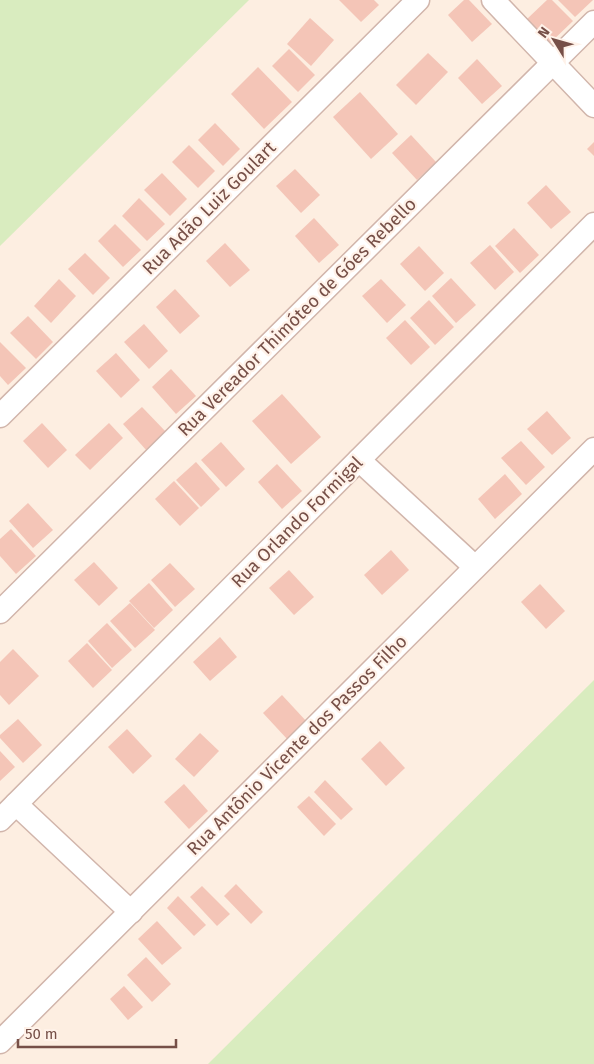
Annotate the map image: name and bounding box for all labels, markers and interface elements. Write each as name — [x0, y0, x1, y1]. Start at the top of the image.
north arrow — [529, 15, 579, 65]
text: N — [534, 24, 554, 41]
street label: Rua Adão Luiz Goulart — [138, 136, 281, 279]
street label: Rua Vereador Thimóteo de Góes Rebello — [173, 193, 421, 441]
street label: Rua Orlando Formigal — [227, 452, 367, 592]
street label: Rua Antônio Vicente dos Passos Filho — [182, 630, 412, 860]
scale bar — [18, 1016, 175, 1048]
text: 50 m — [25, 1025, 58, 1043]

